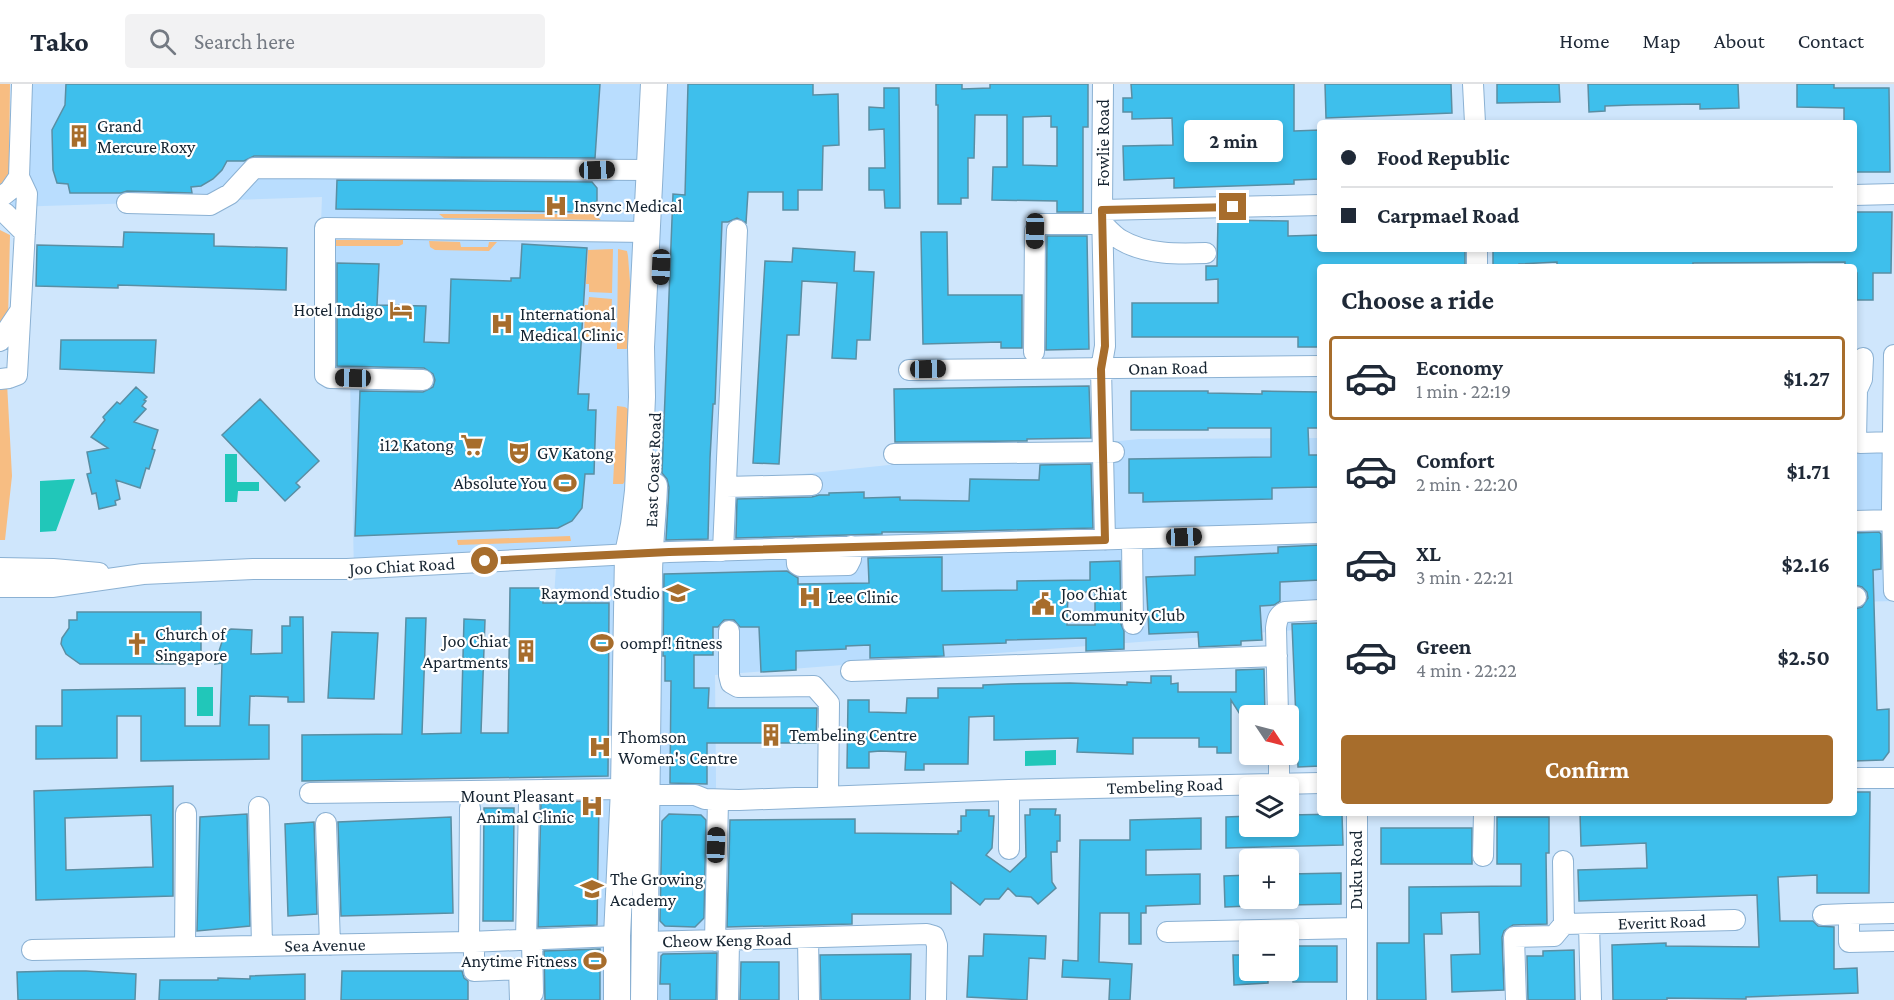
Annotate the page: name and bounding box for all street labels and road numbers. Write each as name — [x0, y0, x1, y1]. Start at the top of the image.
street label: Fowlie Road — [1093, 99, 1113, 187]
street label: Onan Road — [1128, 357, 1208, 379]
street label: East Coast Road — [641, 412, 665, 528]
street label: Joo Chiat Road — [347, 553, 456, 579]
street label: Tembeling Road — [1107, 774, 1224, 798]
street label: Duku Road — [1346, 830, 1366, 910]
street label: Everitt Road — [1618, 910, 1707, 934]
street label: Cheow Keng Road — [662, 929, 793, 951]
street label: Sea Avenue — [284, 934, 366, 956]

